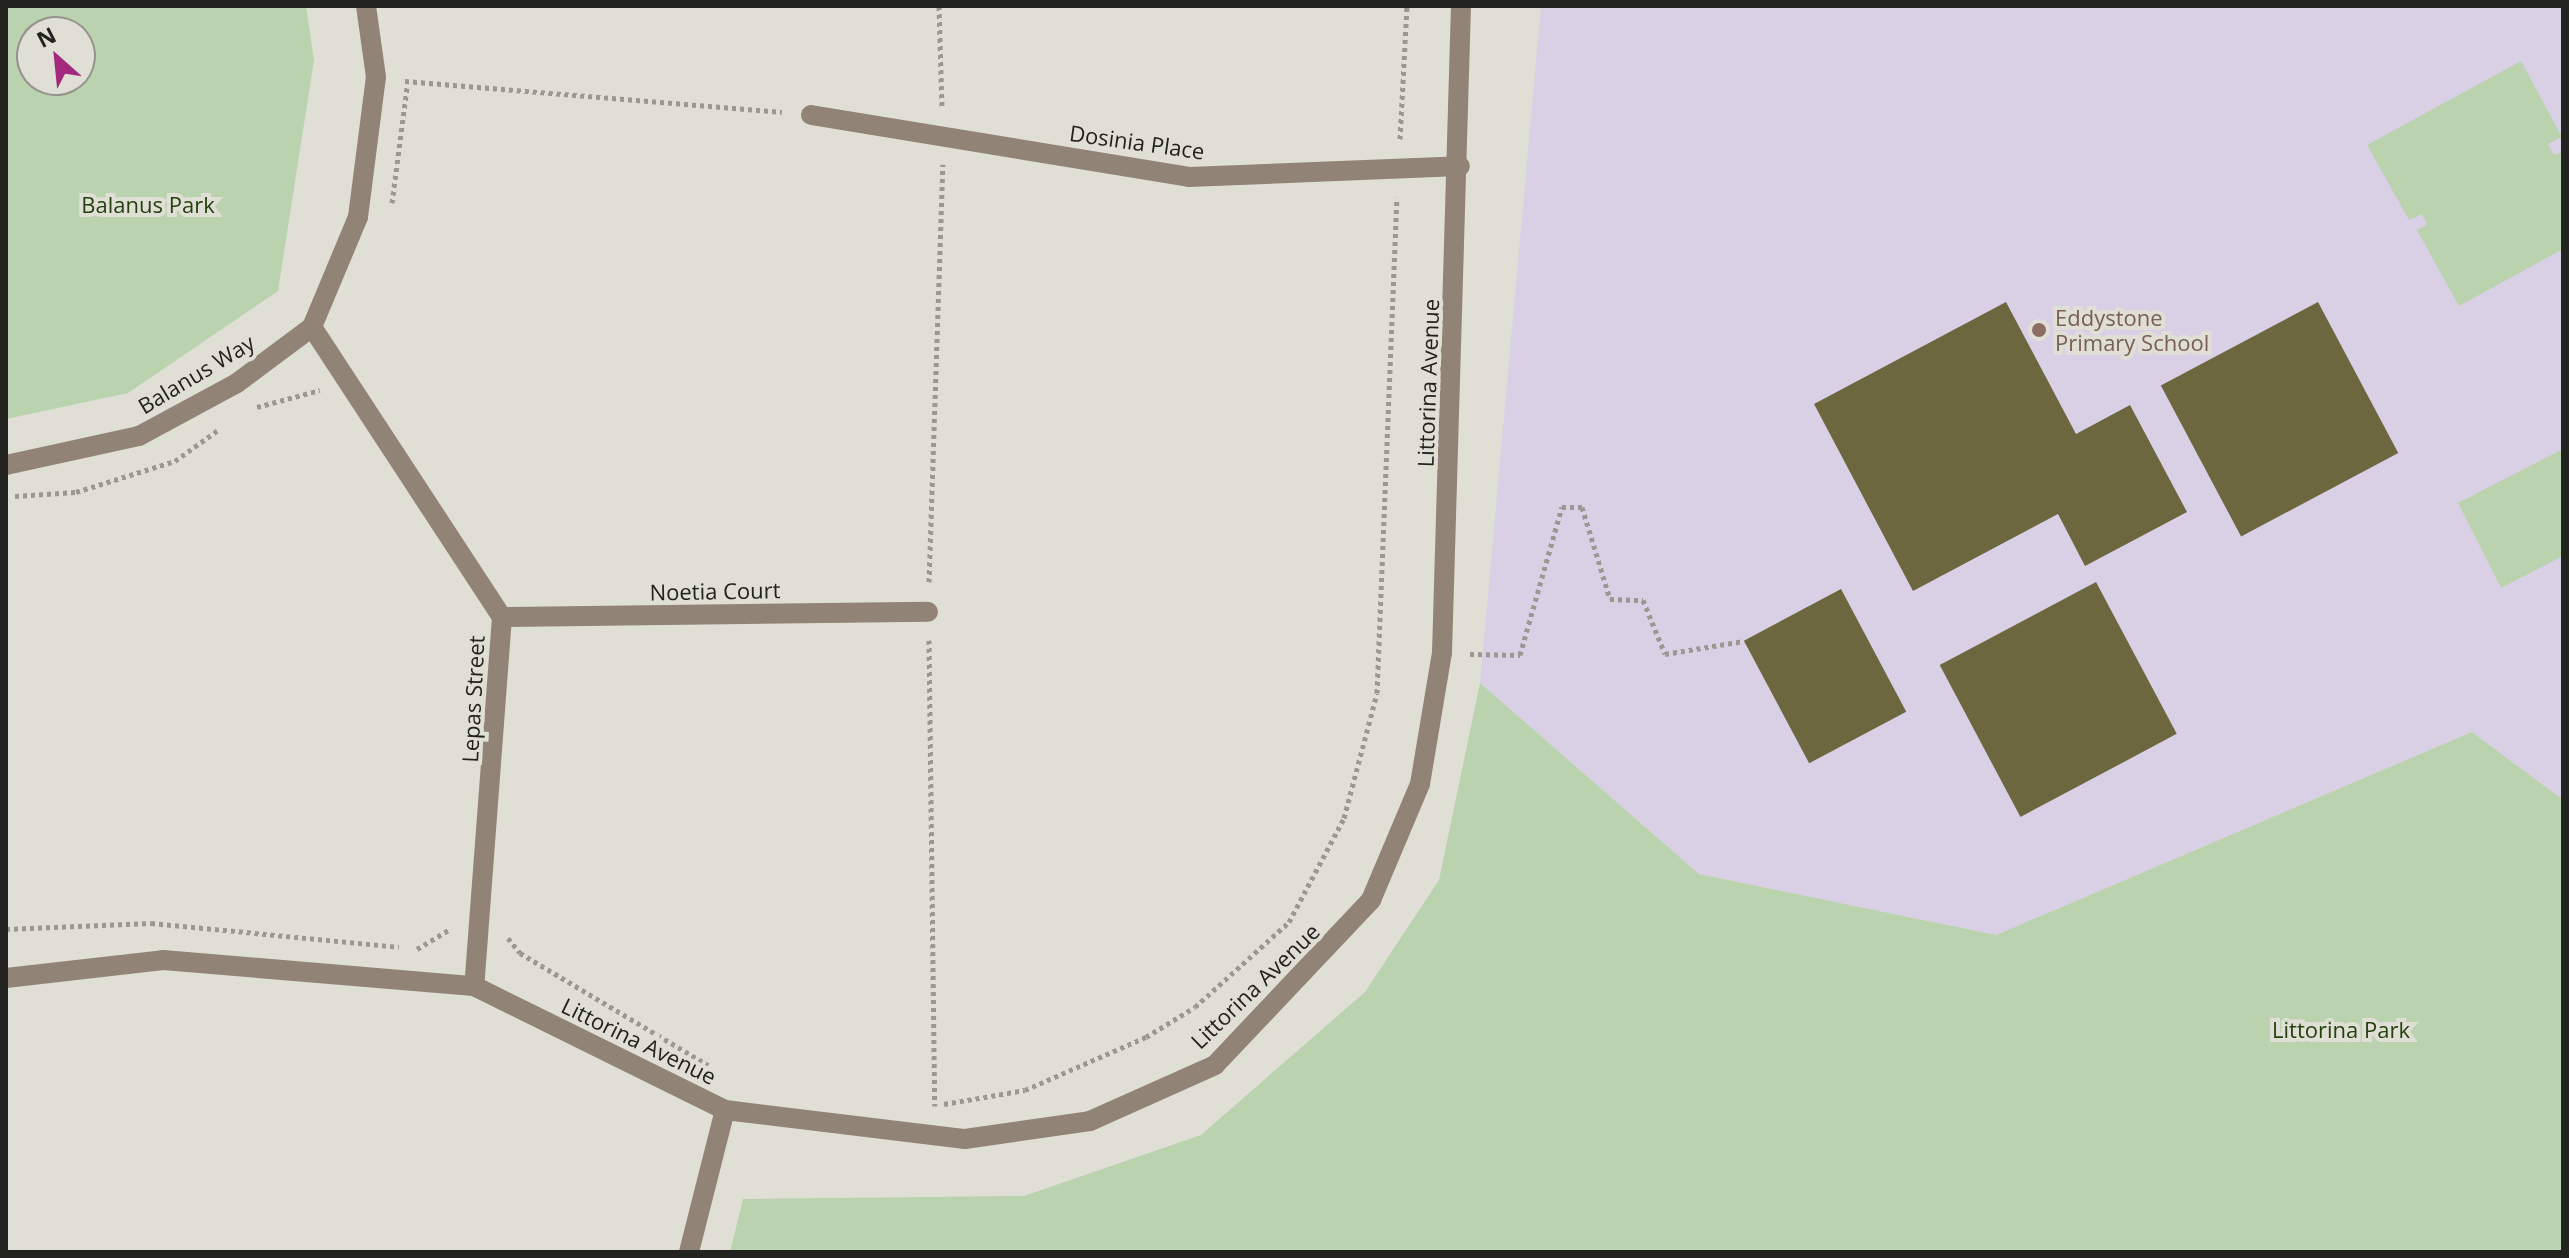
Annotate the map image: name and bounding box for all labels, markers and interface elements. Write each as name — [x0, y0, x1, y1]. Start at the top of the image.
north arrow — [16, 16, 96, 96]
text: N — [31, 19, 61, 54]
street label: Dosinia Place — [1068, 119, 1206, 165]
park label: Balanus Park — [81, 192, 215, 218]
street label: Littorina Avenue — [1412, 298, 1444, 468]
place label: Eddystone Primary School — [2055, 304, 2209, 356]
marker: Eddystone Primary School — [2030, 321, 2048, 339]
street label: Balanus Way — [133, 329, 259, 419]
street label: Noetia Court — [649, 577, 781, 605]
street label: Lepas Street — [456, 635, 490, 763]
street label: Littorina Avenue — [1185, 918, 1325, 1054]
street label: Littorina Avenue — [557, 992, 721, 1090]
park label: Littorina Park — [2272, 1017, 2410, 1043]

